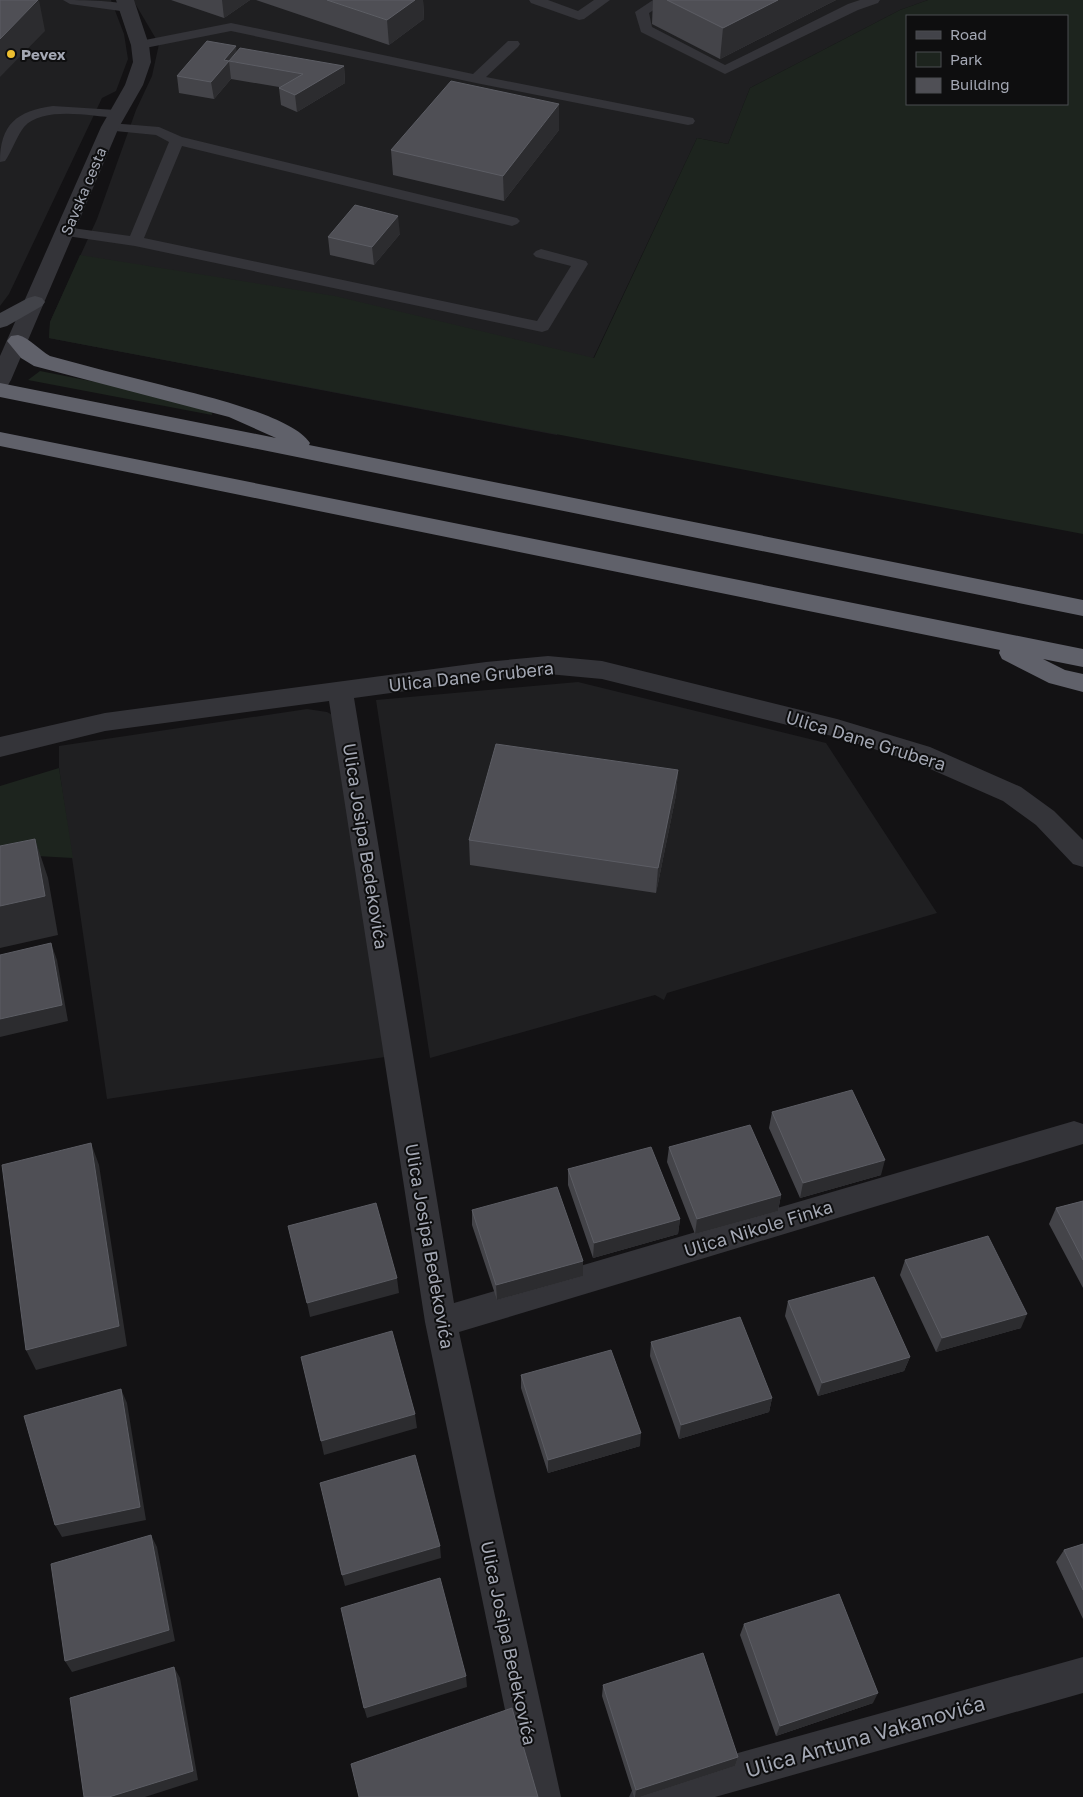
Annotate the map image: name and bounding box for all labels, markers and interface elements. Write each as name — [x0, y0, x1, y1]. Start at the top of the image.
legend — [906, 15, 1068, 105]
text: Road — [950, 25, 987, 43]
place label: Pevex — [21, 45, 66, 63]
marker: Pevex — [5, 48, 17, 60]
text: Park — [950, 50, 983, 68]
text: Building — [950, 75, 1010, 93]
street label: Savska cesta — [56, 144, 110, 238]
street label: Ulica Dane Grubera — [387, 656, 555, 696]
street label: Ulica Dane Grubera — [783, 705, 949, 775]
street label: Ulica Josipa Bedekovića — [339, 741, 393, 951]
street label: Ulica Josipa Bedekovića — [401, 1142, 459, 1350]
street label: Ulica Nikole Finka — [681, 1195, 835, 1261]
street label: Ulica Josipa Bedekovića — [477, 1539, 541, 1747]
street label: Ulica Antuna Vakanovića — [742, 1689, 988, 1783]

